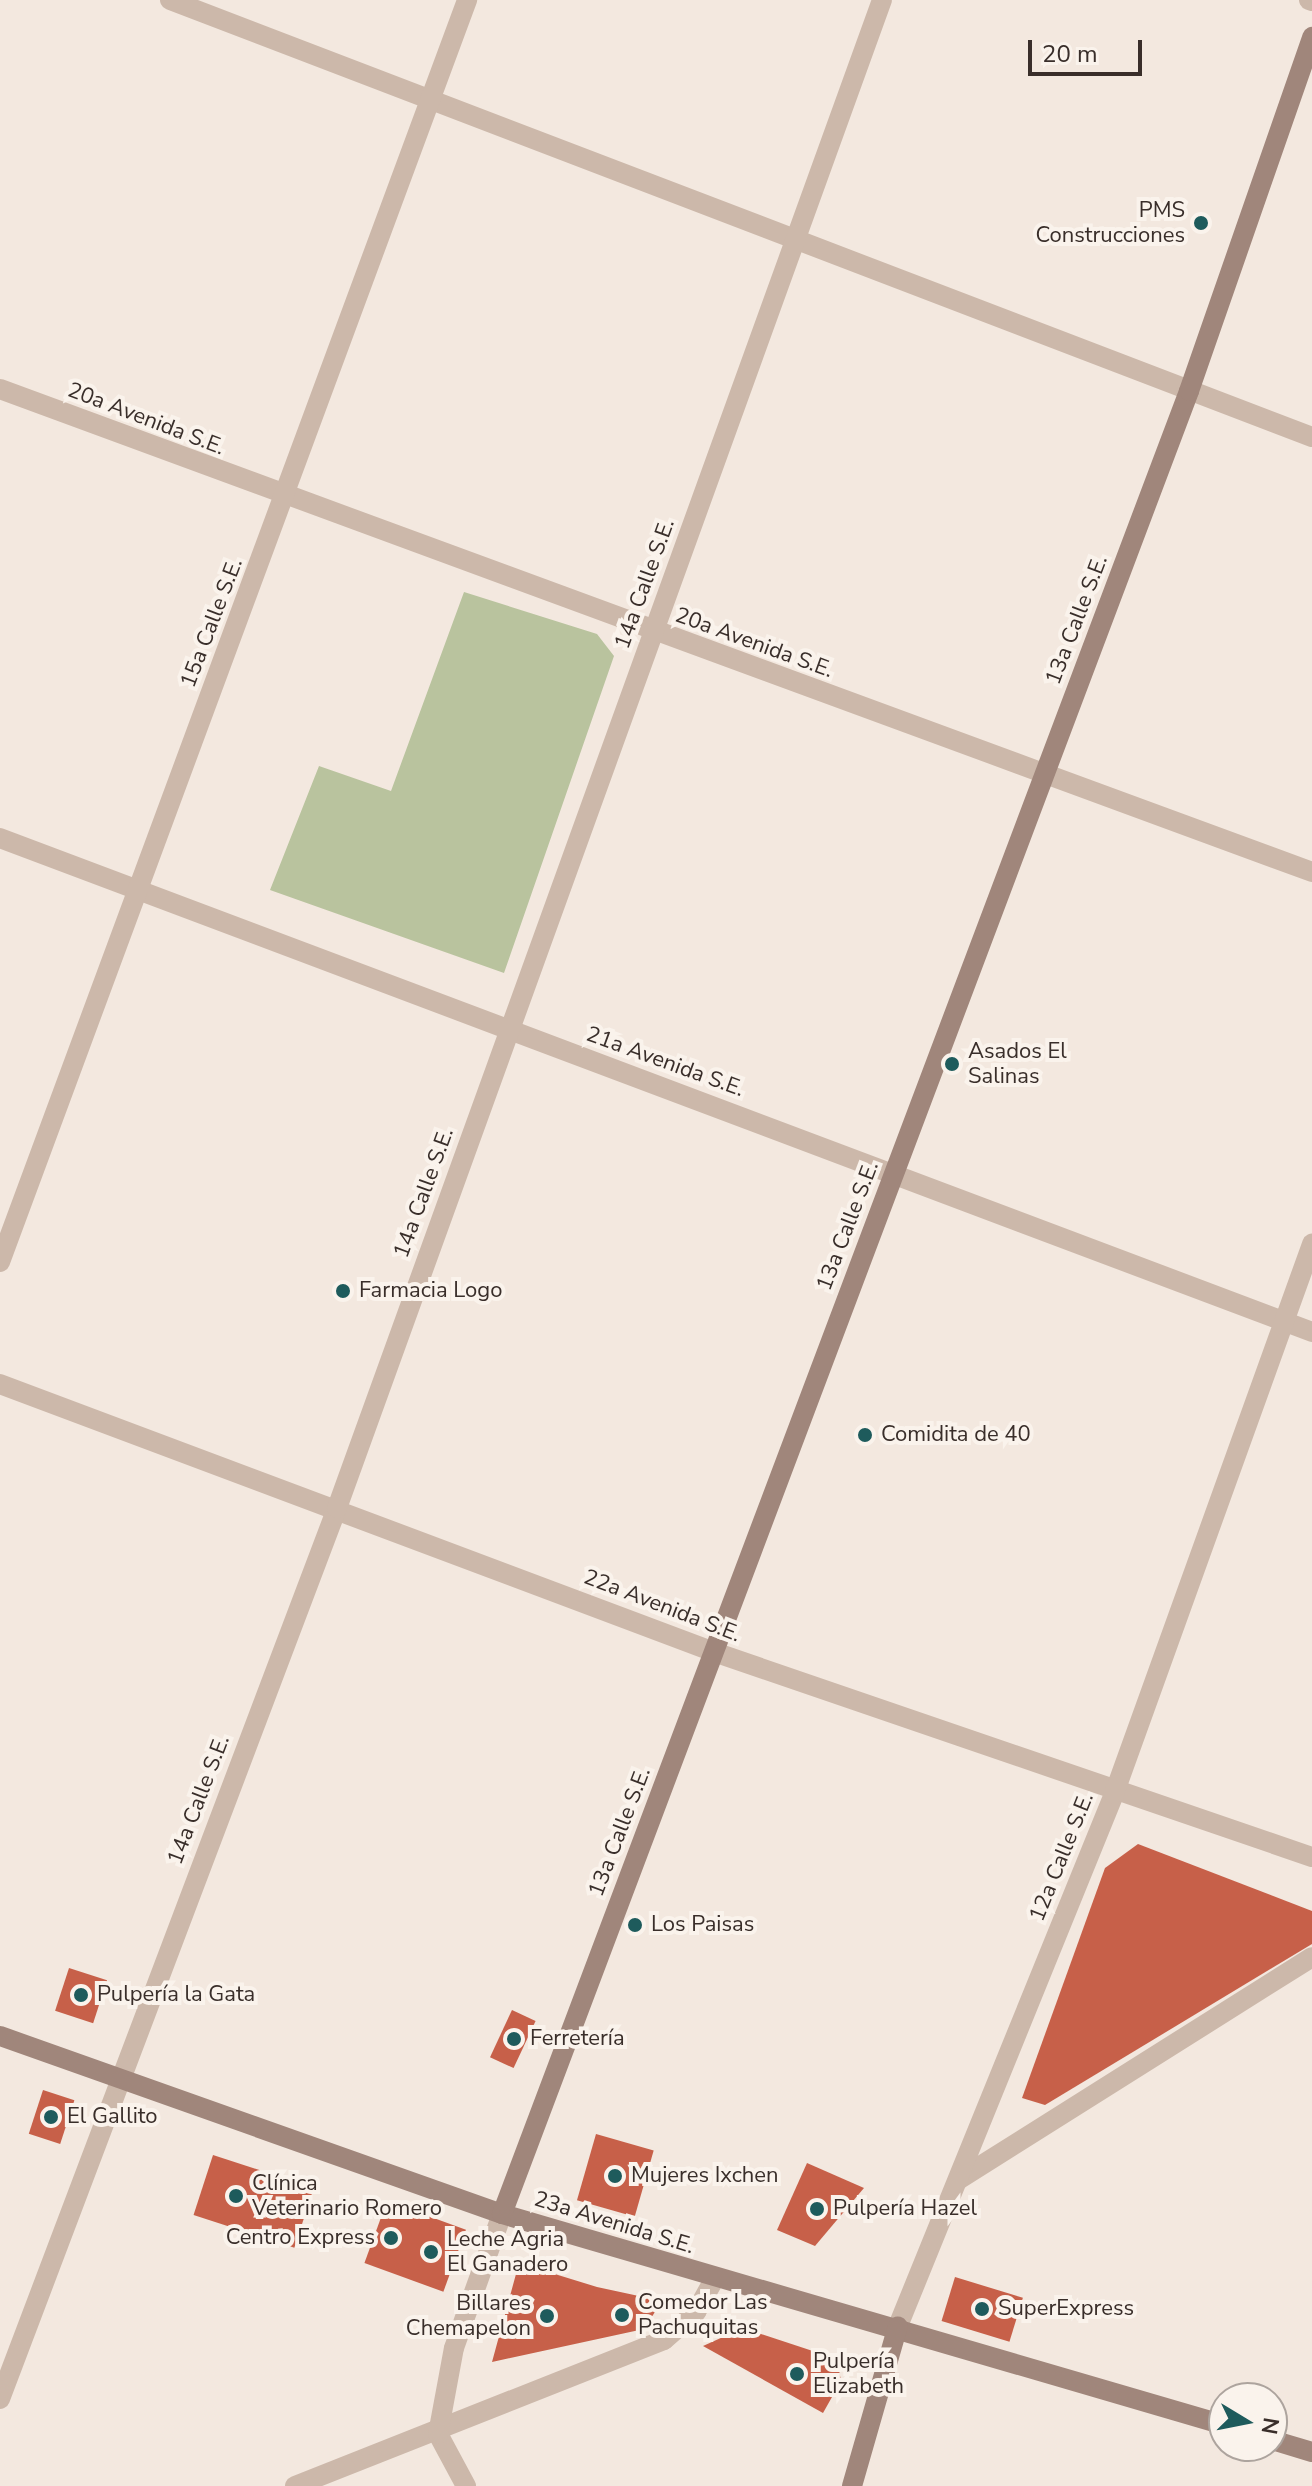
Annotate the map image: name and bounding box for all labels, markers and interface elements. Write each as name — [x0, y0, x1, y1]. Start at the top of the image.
scale bar — [1032, 24, 1146, 74]
text: 20 m — [1042, 38, 1098, 70]
place label: PMS Construcciones — [1036, 197, 1185, 248]
marker: PMS Construcciones — [1192, 214, 1210, 232]
street label: 20a Avenida S.E. — [64, 377, 228, 461]
street label: 14a Calle S.E. — [609, 515, 681, 653]
street label: 13a Calle S.E. — [1040, 552, 1114, 688]
street label: 15a Calle S.E. — [175, 555, 249, 691]
street label: 20a Avenida S.E. — [671, 602, 837, 684]
street label: 21a Avenida S.E. — [582, 1021, 748, 1103]
place label: Asados El Salinas — [968, 1038, 1067, 1090]
marker: Asados El Salinas — [943, 1055, 961, 1073]
street label: 14a Calle S.E. — [388, 1124, 460, 1262]
street label: 13a Calle S.E. — [811, 1158, 885, 1294]
place label: Farmacia Logo — [359, 1278, 502, 1304]
marker: Farmacia Logo — [334, 1282, 352, 1300]
place label: Comidita de 40 — [881, 1422, 1031, 1448]
marker: Comidita de 40 — [856, 1426, 874, 1444]
street label: 22a Avenida S.E. — [580, 1564, 744, 1648]
street label: 14a Calle S.E. — [162, 1732, 236, 1868]
street label: 13a Calle S.E. — [583, 1764, 657, 1900]
street label: 12a Calle S.E. — [1024, 1789, 1100, 1925]
place label: Los Paisas — [651, 1912, 754, 1938]
marker: Los Paisas — [626, 1916, 644, 1934]
place label: Pulpería la Gata — [97, 1982, 255, 2008]
marker: Pulpería la Gata — [72, 1986, 90, 2004]
place label: Ferretería — [530, 2026, 625, 2052]
marker: Ferretería — [505, 2030, 523, 2048]
place label: El Gallito — [67, 2104, 158, 2130]
marker: El Gallito — [42, 2108, 60, 2126]
place label: Mujeres Ixchen — [631, 2163, 779, 2189]
marker: Mujeres Ixchen — [606, 2167, 624, 2185]
place label: Clínica Veterinario Romero — [252, 2170, 442, 2222]
street label: 23a Avenida S.E. — [531, 2186, 697, 2260]
marker: Clínica Veterinario Romero — [227, 2187, 245, 2205]
place label: Pulpería Hazel — [833, 2196, 977, 2222]
marker: Pulpería Hazel — [808, 2200, 826, 2218]
place label: Centro Express — [226, 2225, 375, 2251]
place label: Leche Agria El Ganadero — [447, 2226, 568, 2278]
marker: Centro Express — [382, 2229, 400, 2247]
marker: Leche Agria El Ganadero — [422, 2243, 440, 2261]
place label: Comedor Las Pachuquitas — [638, 2289, 768, 2340]
place label: Billares Chemapelon — [406, 2290, 531, 2342]
place label: SuperExpress — [998, 2296, 1134, 2322]
marker: SuperExpress — [973, 2300, 991, 2318]
marker: Comedor Las Pachuquitas — [613, 2306, 631, 2324]
marker: Billares Chemapelon — [538, 2307, 556, 2325]
place label: Pulpería Elizabeth — [813, 2348, 904, 2400]
marker: Pulpería Elizabeth — [788, 2365, 806, 2383]
north arrow — [1208, 2382, 1288, 2462]
text: N — [1253, 2415, 1286, 2437]

